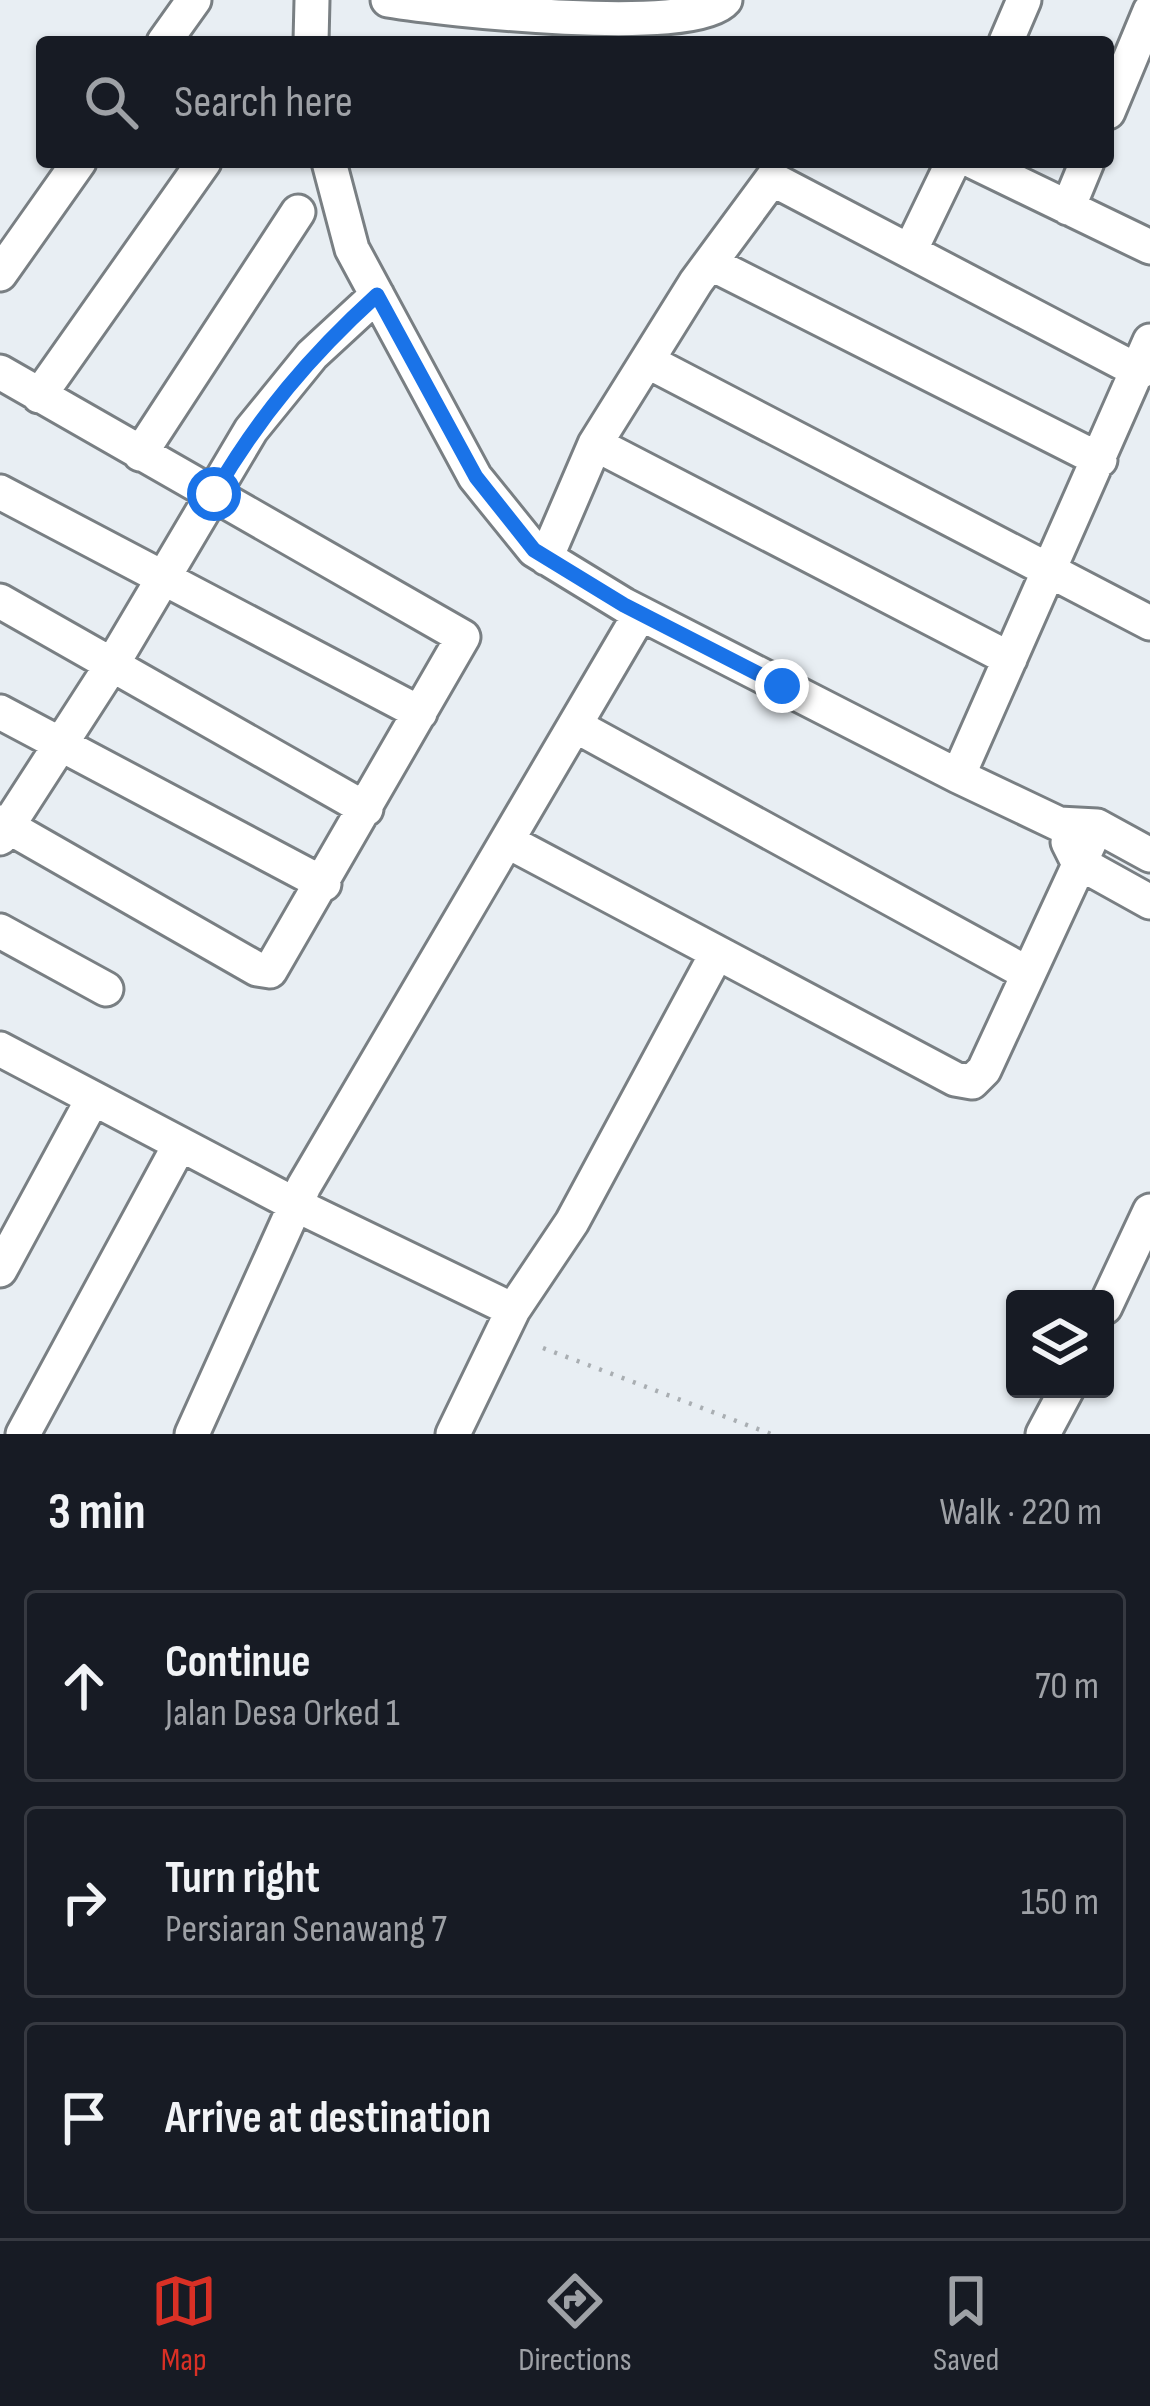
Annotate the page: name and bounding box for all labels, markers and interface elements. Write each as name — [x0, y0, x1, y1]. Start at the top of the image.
search box — [36, 36, 1114, 168]
icon: search — [78, 69, 144, 135]
text: Search here — [174, 75, 353, 130]
route start — [187, 467, 241, 521]
route end — [755, 659, 809, 713]
map controls — [1006, 1290, 1114, 1398]
button: layers — [1006, 1290, 1114, 1398]
text: 3 min — [48, 1482, 146, 1543]
text: Walk · 220 m — [940, 1489, 1102, 1536]
text: Continue — [165, 1635, 311, 1690]
icon: ahead — [51, 1653, 117, 1719]
text: 70 m — [1035, 1663, 1099, 1710]
text: Jalan Desa Orked 1 — [165, 1690, 400, 1737]
text: Turn right — [165, 1851, 320, 1906]
icon: right — [51, 1869, 117, 1935]
text: 150 m — [1021, 1879, 1099, 1926]
text: Persiaran Senawang 7 — [165, 1906, 447, 1953]
icon: arrive — [51, 2085, 117, 2151]
text: Arrive at destination — [165, 2091, 491, 2146]
tab: Map — [151, 2268, 217, 2380]
tab: Directions — [518, 2268, 632, 2380]
tab: Saved — [933, 2268, 999, 2380]

